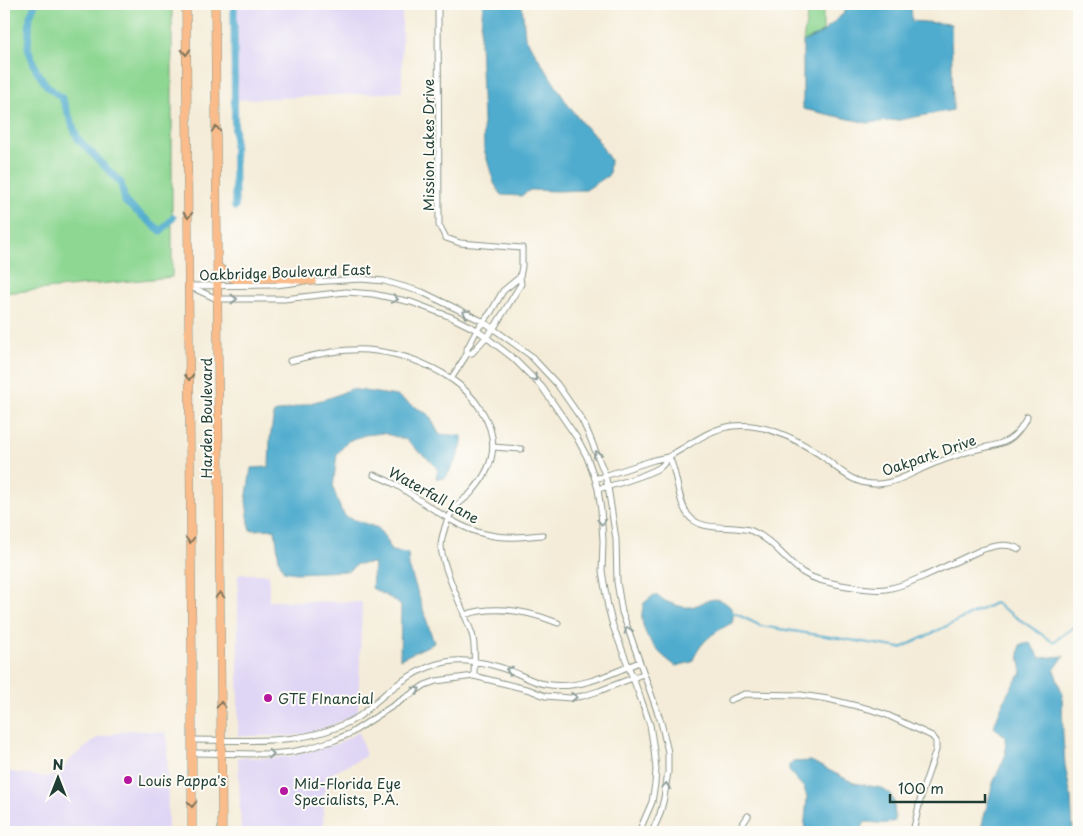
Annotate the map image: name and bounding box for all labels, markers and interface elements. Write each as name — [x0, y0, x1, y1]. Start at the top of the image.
one-way arrow — [181, 49, 192, 57]
street label: Mission Lakes Drive — [418, 79, 439, 211]
one-way arrow — [211, 125, 221, 132]
one-way arrow — [182, 211, 193, 219]
street label: Oakbridge Boulevard East — [199, 258, 372, 285]
one-way arrow — [391, 293, 400, 304]
one-way arrow — [230, 294, 238, 304]
one-way arrow — [462, 309, 471, 319]
street label: Harden Boulevard — [196, 357, 217, 478]
one-way arrow — [528, 373, 537, 382]
one-way arrow — [184, 374, 194, 382]
street label: Oakpark Drive — [879, 429, 979, 481]
one-way arrow — [593, 450, 603, 459]
street label: Waterfall Lane — [385, 461, 483, 529]
one-way arrow — [596, 519, 607, 527]
one-way arrow — [185, 536, 195, 544]
one-way arrow — [215, 591, 225, 598]
one-way arrow — [624, 626, 634, 635]
one-way arrow — [506, 666, 514, 676]
one-way arrow — [412, 687, 421, 697]
place label: GTE FInancial — [278, 688, 374, 709]
marker: GTE FInancial — [262, 692, 274, 704]
one-way arrow — [571, 692, 579, 703]
one-way arrow — [216, 700, 226, 708]
one-way arrow — [267, 749, 275, 759]
north arrow — [32, 754, 82, 804]
text: N — [52, 754, 64, 775]
place label: Louis Pappa's — [138, 770, 227, 791]
scale bar — [890, 771, 986, 803]
place label: Mid-Florida Eye Specialists, P.A. — [294, 773, 401, 810]
marker: Louis Pappa's — [122, 774, 134, 786]
text: 100 m — [898, 776, 944, 799]
one-way arrow — [660, 782, 671, 790]
marker: Mid-Florida Eye Specialists, P.A. — [278, 785, 290, 797]
one-way arrow — [187, 800, 197, 808]

